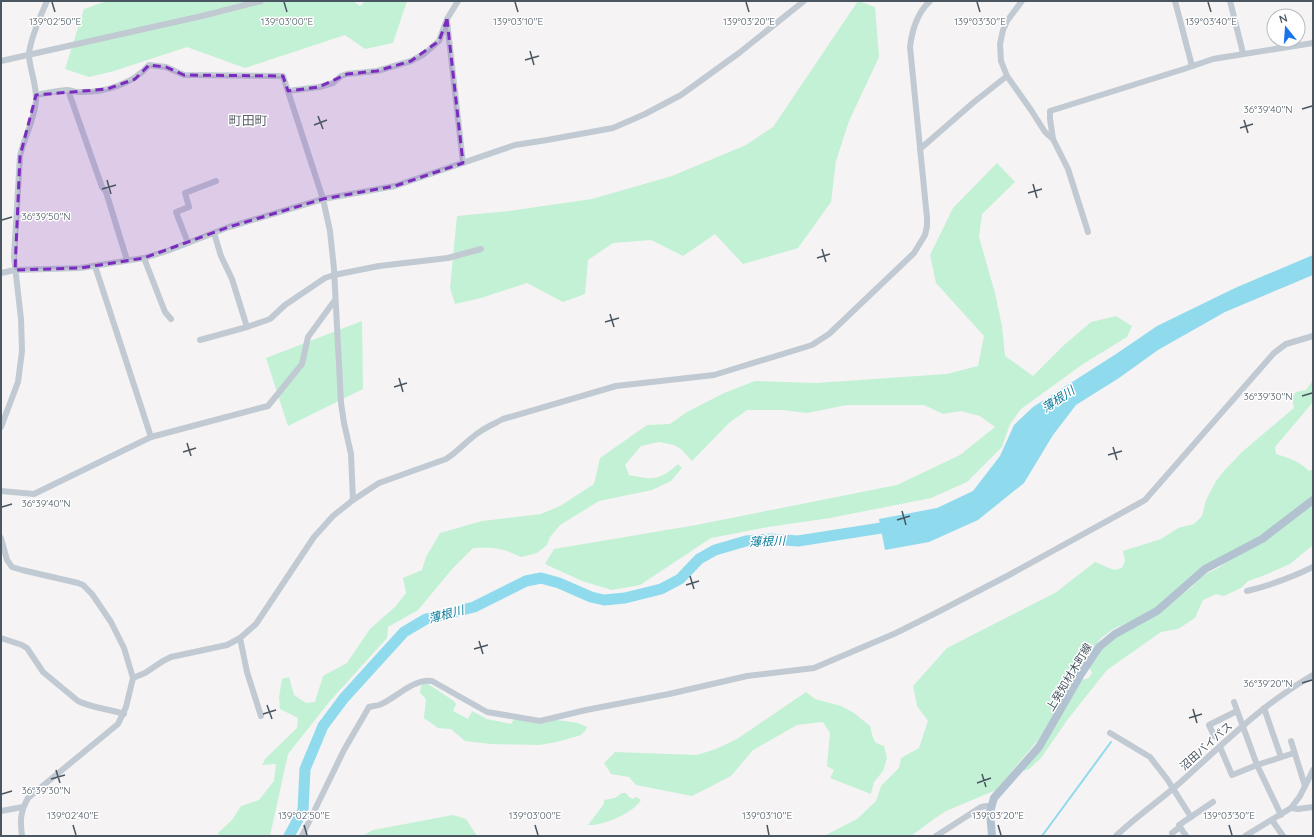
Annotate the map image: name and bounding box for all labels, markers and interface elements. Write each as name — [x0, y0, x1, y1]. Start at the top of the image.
north arrow — [1266, 8, 1306, 48]
text: N — [1277, 11, 1289, 26]
text: 139°02'50"E — [29, 15, 81, 28]
text: 139°03'00"E — [261, 15, 314, 28]
text: 139°03'10"E — [493, 15, 543, 28]
text: 139°03'20"E — [723, 15, 775, 28]
text: 139°03'30"E — [954, 15, 1006, 28]
text: 139°03'40"E — [1185, 15, 1237, 28]
text: 36°39'40"N — [1243, 103, 1293, 116]
district label: 町田町 — [228, 112, 268, 128]
text: 36°39'50"N — [21, 210, 71, 223]
water label: 薄根川 — [1039, 382, 1079, 415]
text: 36°39'30"N — [1244, 390, 1293, 403]
text: 36°39'40"N — [21, 497, 71, 510]
water label: 薄根川 — [749, 533, 787, 549]
water label: 薄根川 — [427, 602, 467, 626]
street label: 上発知材木町線 — [1043, 640, 1095, 714]
text: 36°39'20"N — [1243, 677, 1293, 690]
street label: 沼田バイパス — [1177, 719, 1235, 773]
text: 36°39'30"N — [22, 784, 71, 797]
text: 139°02'40"E — [47, 809, 99, 822]
text: 139°02'50"E — [278, 809, 330, 822]
text: 139°03'00"E — [509, 809, 562, 822]
text: 139°03'10"E — [742, 809, 792, 822]
text: 139°03'20"E — [972, 809, 1024, 822]
text: 139°03'30"E — [1203, 809, 1255, 822]

